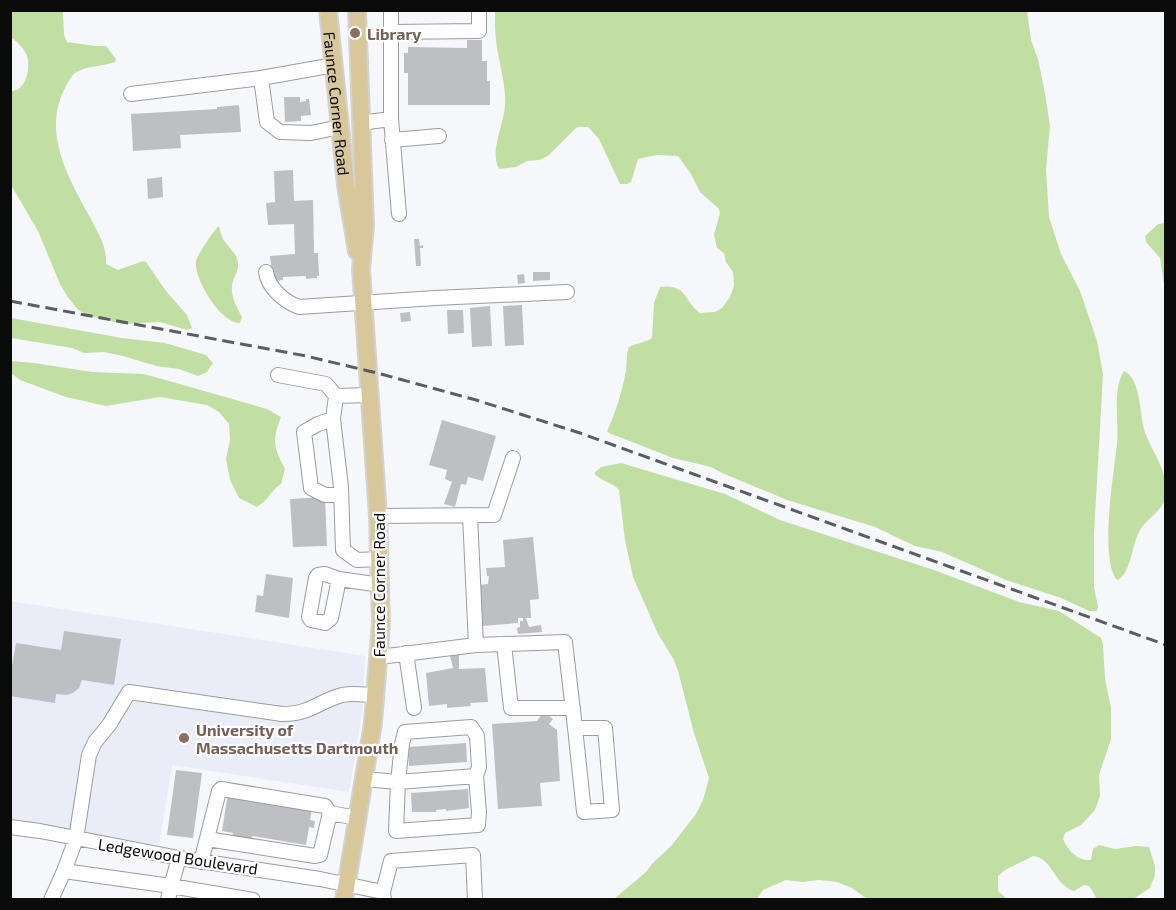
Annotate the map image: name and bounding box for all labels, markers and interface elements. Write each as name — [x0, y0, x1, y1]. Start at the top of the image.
place label: Library — [367, 24, 421, 44]
marker: Library — [348, 26, 362, 40]
street label: Faunce Corner Road — [321, 31, 354, 176]
street label: Faunce Corner Road — [369, 513, 388, 657]
place label: University of Massachusetts Dartmouth — [196, 720, 398, 757]
marker: University of Massachusetts Dartmouth — [177, 731, 191, 745]
street label: Ledgewood Boulevard — [97, 834, 259, 878]

